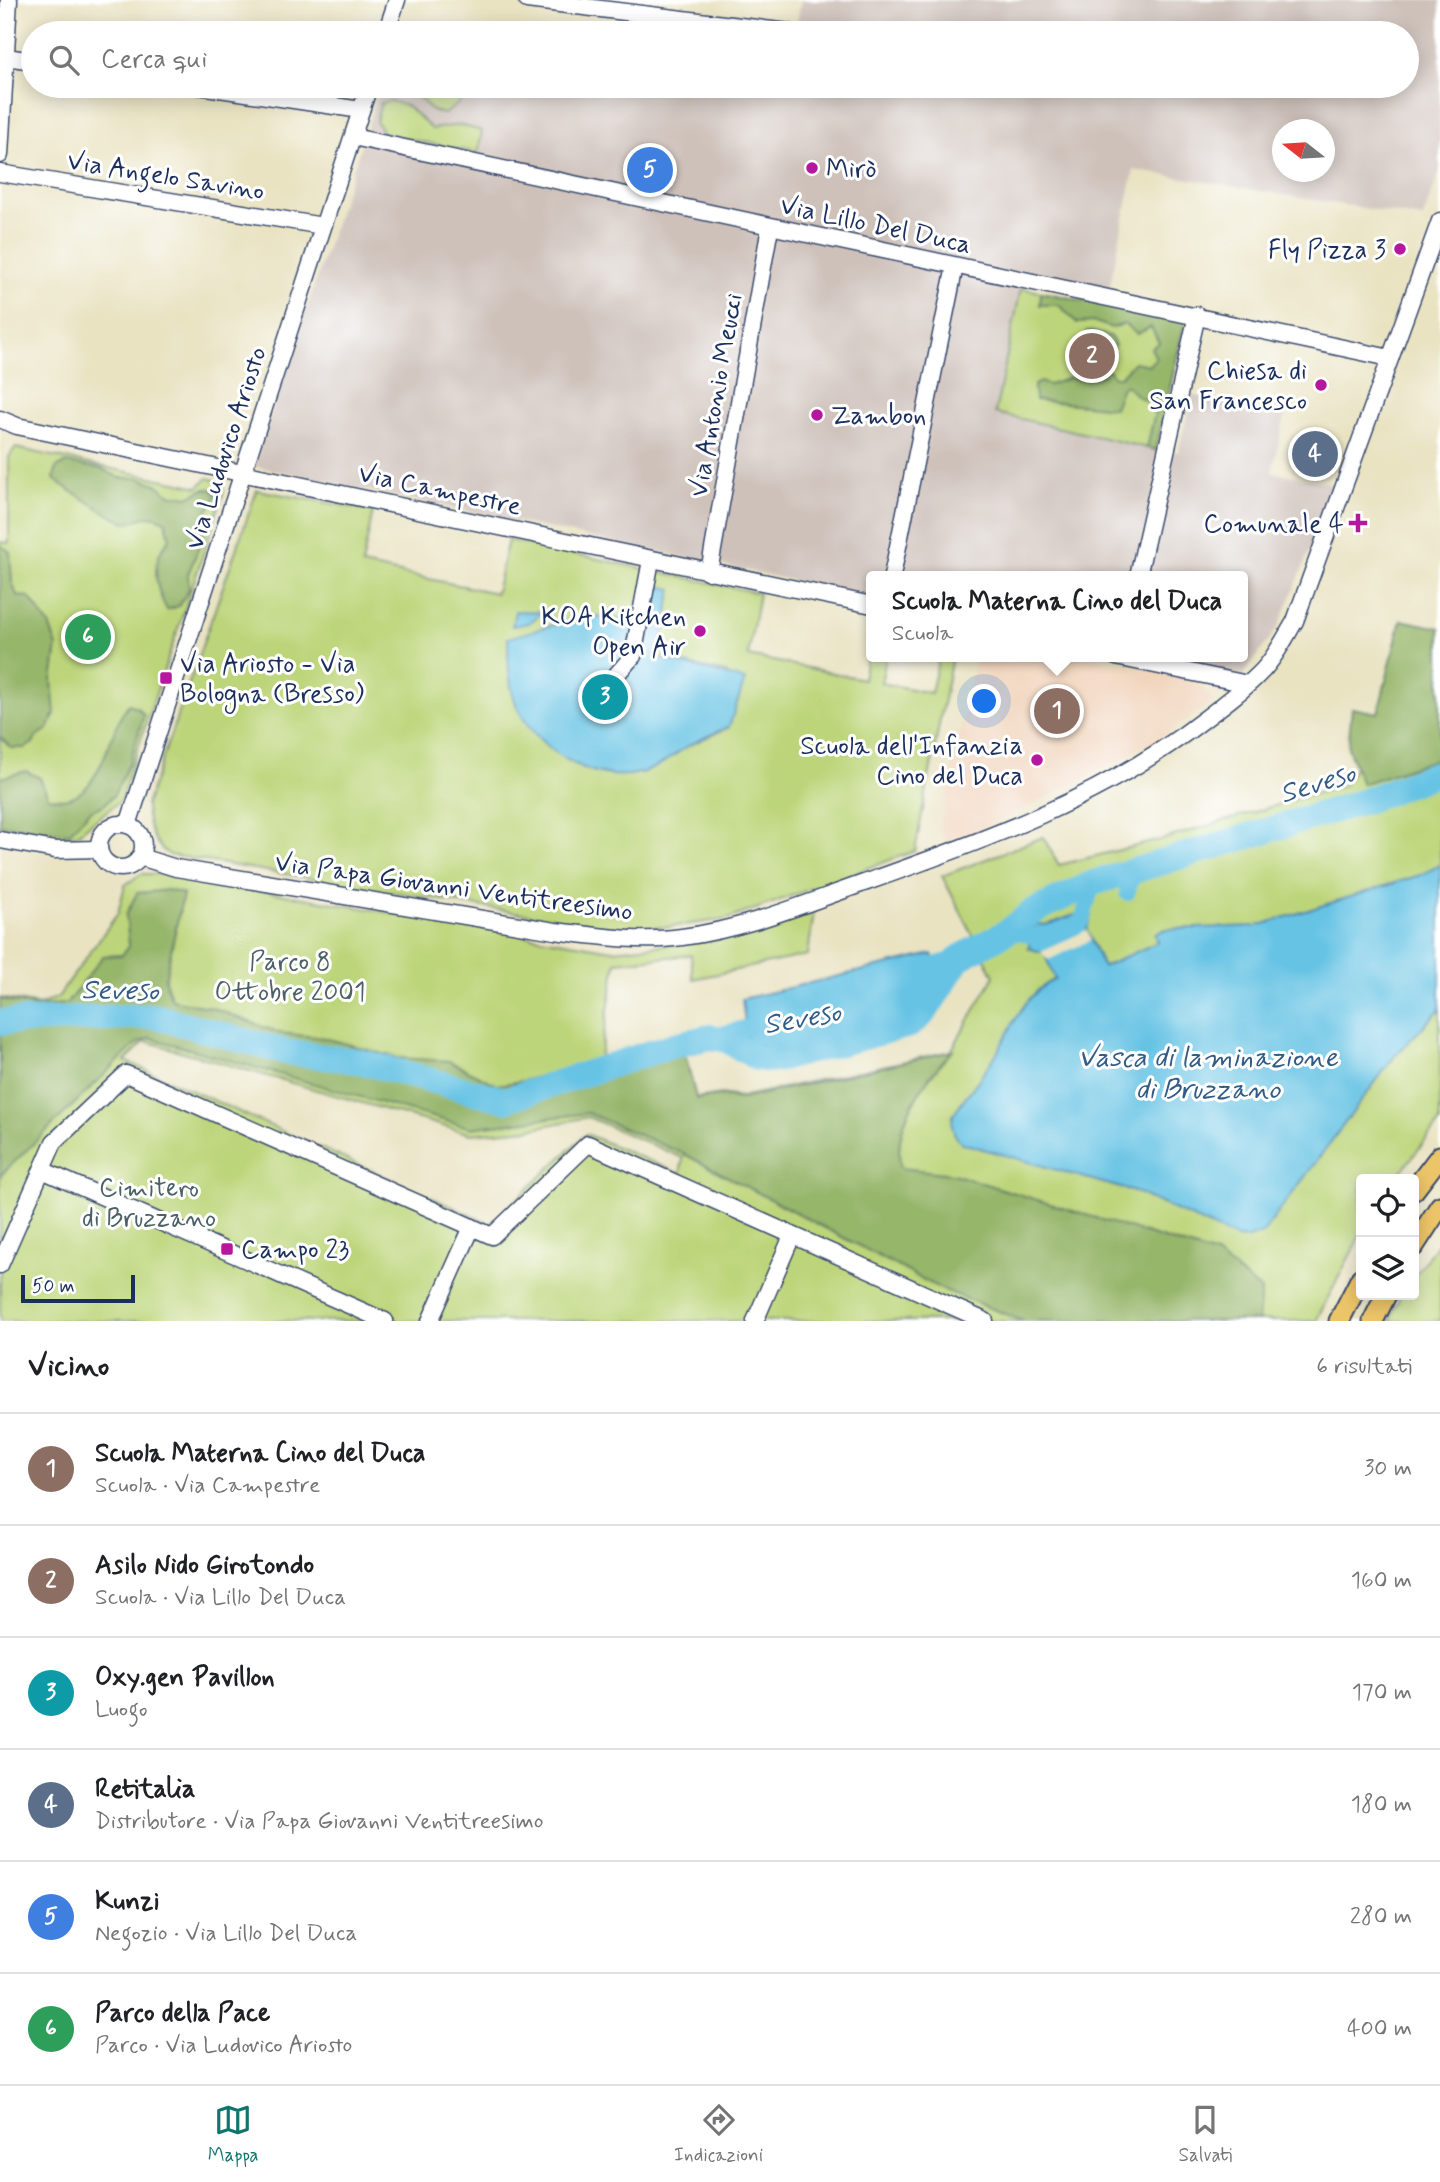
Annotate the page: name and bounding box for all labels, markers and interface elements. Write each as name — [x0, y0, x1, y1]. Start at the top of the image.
search box — [21, 21, 1419, 98]
icon: search — [45, 41, 83, 79]
text: Cerca qui — [101, 43, 207, 77]
north arrow — [1272, 119, 1335, 182]
pin: 5 — [627, 144, 673, 196]
street label: Via Angelo Savino — [64, 145, 267, 212]
place label: Mirò — [826, 153, 877, 187]
marker: Mirò — [804, 160, 820, 176]
street label: Via Lillo Del Duca — [777, 189, 974, 263]
place label: Fly Pizza 3 — [1268, 234, 1386, 268]
marker: Fly Pizza 3 — [1392, 241, 1408, 257]
street label: Via Antonio Meucci — [682, 291, 752, 500]
pin: 2 — [1069, 330, 1115, 382]
street label: Via Ludovico Ariosto — [178, 343, 276, 554]
place label: Chiesa di San Francesco — [1149, 355, 1307, 419]
marker: Chiesa di San Francesco — [1313, 377, 1329, 393]
place label: Zambon — [831, 400, 926, 434]
marker: Zambon — [809, 407, 825, 423]
pin: 4 — [1292, 428, 1338, 480]
street label: Via Campestre — [355, 457, 524, 525]
place label: Comunale 4 — [1203, 508, 1344, 542]
marker: Comunale 4 — [1350, 515, 1366, 531]
popup — [866, 571, 1248, 662]
text: Scuola Materna Cino del Duca — [892, 585, 1222, 619]
place label: KOA Kitchen Open Air — [541, 601, 686, 665]
pin: 6 — [65, 611, 111, 663]
text: Scuola — [892, 619, 953, 649]
marker: KOA Kitchen Open Air — [692, 623, 708, 639]
place label: Via Ariosto - Via Bologna (Bresso) — [180, 648, 364, 714]
marker: Via Ariosto - Via Bologna (Bresso) — [158, 670, 174, 686]
pin: 3 — [582, 671, 628, 723]
your location — [967, 684, 1001, 718]
pin: 1 — [1034, 685, 1080, 737]
place label: Scuola dell'Infanzia Cino del Duca — [800, 730, 1023, 794]
marker: Scuola dell'Infanzia Cino del Duca — [1029, 752, 1045, 768]
water label: Seveso — [1275, 755, 1361, 813]
street label: Via Papa Giovanni Ventitreesimo — [273, 846, 635, 930]
park label: Parco 8 Ottobre 2001 — [214, 946, 366, 1010]
water label: Seveso — [81, 972, 160, 1011]
water label: Seveso — [761, 994, 845, 1044]
water label: Vasca di laminazione di Bruzzano — [1078, 1040, 1339, 1109]
park label: Cimitero di Bruzzano — [82, 1172, 216, 1236]
map controls — [1356, 1174, 1419, 1300]
button: locate — [1356, 1174, 1419, 1237]
place label: Campo 23 — [241, 1234, 349, 1268]
button: layers — [1356, 1237, 1419, 1300]
marker: Campo 23 — [219, 1241, 235, 1257]
scale bar — [21, 1272, 135, 1304]
text: 50 m — [32, 1274, 75, 1299]
text: Vicino — [28, 1347, 109, 1386]
text: 6 risultati — [1316, 1352, 1412, 1382]
text: Scuola Materna Cino del Duca — [95, 1437, 425, 1471]
text: 1 — [46, 1454, 56, 1484]
text: 30 m — [1364, 1454, 1412, 1484]
text: Scuola · Via Campestre — [95, 1471, 320, 1501]
text: Asilo Nido Girotondo — [95, 1549, 314, 1583]
text: 2 — [45, 1566, 57, 1596]
text: 160 m — [1351, 1566, 1412, 1596]
text: Scuola · Via Lillo Del Duca — [95, 1583, 346, 1613]
text: Oxy.gen Pavillon — [95, 1661, 275, 1695]
text: 3 — [46, 1678, 56, 1708]
text: 170 m — [1352, 1678, 1412, 1708]
text: Luogo — [95, 1695, 148, 1725]
text: Retitalia — [95, 1773, 195, 1807]
text: 4 — [44, 1790, 58, 1820]
text: 180 m — [1351, 1790, 1412, 1820]
text: Distributore · Via Papa Giovanni Ventitreesimo — [95, 1807, 544, 1837]
text: Kunzi — [95, 1885, 159, 1919]
text: 5 — [44, 1902, 58, 1932]
text: 280 m — [1350, 1902, 1412, 1932]
text: Negozio · Via Lillo Del Duca — [95, 1919, 357, 1949]
text: Parco della Pace — [95, 1997, 270, 2031]
text: 6 — [45, 2014, 57, 2044]
text: 400 m — [1347, 2014, 1412, 2044]
text: Parco · Via Ludovico Ariosto — [95, 2031, 352, 2061]
tab: Mappa — [208, 2101, 259, 2168]
tab: Indicazioni — [674, 2101, 763, 2168]
tab: Salvati — [1179, 2101, 1232, 2168]

